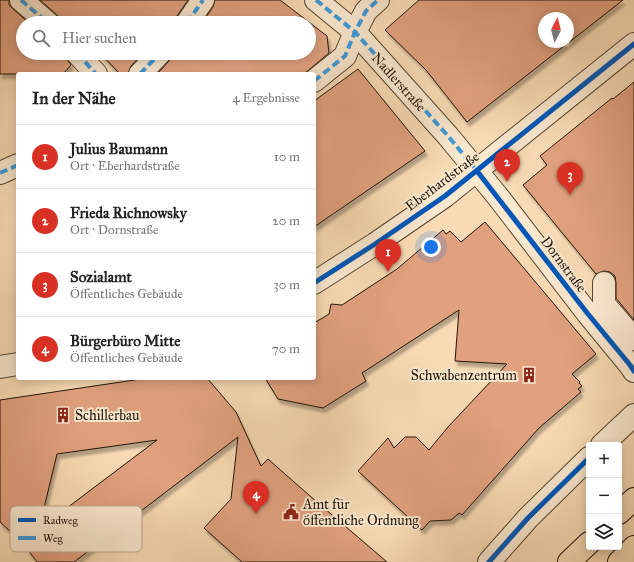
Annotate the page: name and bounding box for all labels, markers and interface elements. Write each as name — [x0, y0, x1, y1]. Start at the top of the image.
north arrow — [538, 12, 574, 48]
search box — [16, 16, 316, 60]
icon: search — [30, 27, 52, 49]
text: Hier suchen — [62, 29, 137, 47]
street label: Nadlerstraße — [368, 49, 430, 116]
text: In der Nähe — [32, 88, 116, 109]
text: 4 Ergebnisse — [233, 90, 300, 106]
text: Julius Baumann — [70, 140, 168, 158]
street label: Eberhardstraße — [402, 148, 483, 215]
text: 1 — [42, 149, 48, 165]
text: 10 m — [274, 149, 300, 165]
pin: 2 — [494, 149, 520, 182]
text: Ort · Eberhardstraße — [70, 158, 180, 174]
pin: 3 — [557, 162, 583, 195]
text: Frieda Richnowsky — [70, 204, 187, 222]
text: 2 — [42, 213, 48, 229]
text: 20 m — [272, 213, 300, 229]
text: Ort · Dornstraße — [70, 222, 158, 238]
street label: Dornstraße — [537, 233, 590, 296]
your location — [421, 237, 441, 257]
pin: 1 — [375, 239, 401, 272]
text: Sozialamt — [70, 268, 132, 286]
text: 3 — [42, 277, 48, 293]
text: 30 m — [274, 277, 300, 293]
text: Öffentliches Gebäude — [70, 286, 183, 302]
text: Bürgerbüro Mitte — [70, 332, 180, 350]
text: 4 — [41, 341, 49, 357]
text: 70 m — [272, 341, 300, 357]
text: Öffentliches Gebäude — [70, 350, 183, 366]
building icon: Schwabenzentrum — [520, 366, 538, 384]
place label: Schwabenzentrum — [411, 367, 517, 384]
building icon: Schillerbau — [54, 406, 72, 424]
place label: Schillerbau — [75, 407, 140, 424]
map controls — [586, 442, 622, 550]
button: + — [586, 442, 622, 478]
button: − — [586, 478, 622, 514]
pin: 4 — [243, 481, 269, 514]
place label: Amt für öffentliche Ordnung — [302, 496, 419, 529]
public building icon: Amt für öffentliche Ordnung — [282, 503, 300, 521]
legend — [10, 506, 142, 552]
text: Radweg — [43, 514, 79, 527]
button: layers — [586, 514, 622, 550]
text: Weg — [43, 532, 64, 545]

